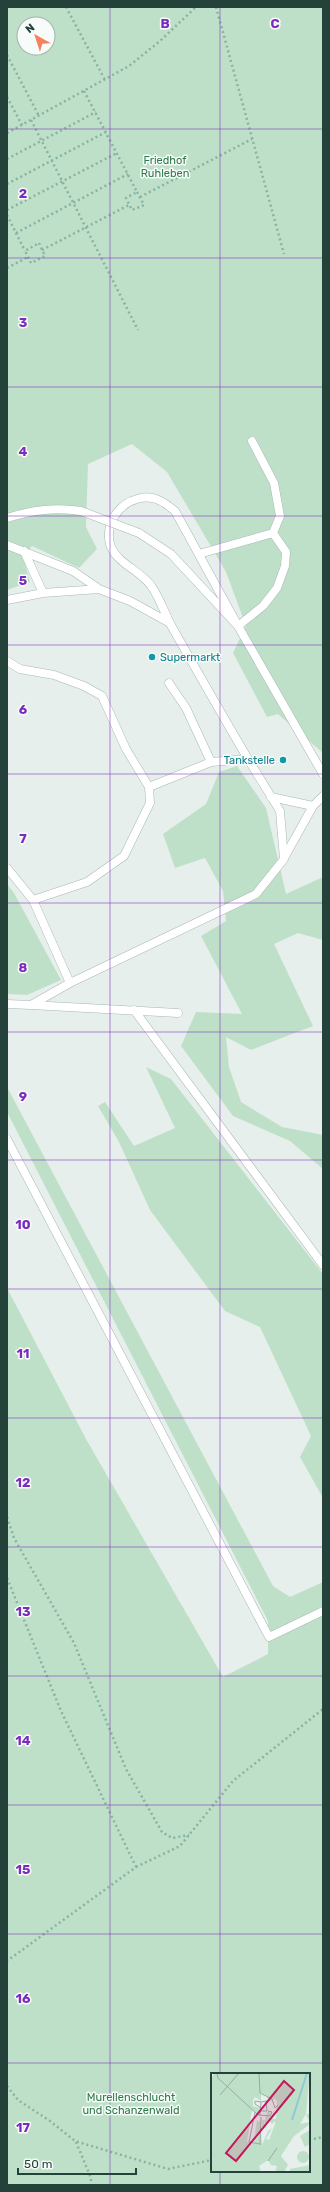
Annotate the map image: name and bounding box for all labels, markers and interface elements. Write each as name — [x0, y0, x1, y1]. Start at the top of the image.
north arrow — [16, 16, 56, 56]
text: B — [160, 16, 170, 31]
text: C — [270, 16, 280, 31]
text: N — [23, 21, 37, 36]
park label: Friedhof Ruhleben — [141, 154, 189, 180]
text: 2 — [19, 186, 27, 201]
text: 3 — [19, 315, 28, 330]
text: 4 — [19, 444, 28, 459]
text: 5 — [19, 573, 27, 588]
place label: Supermarkt — [160, 651, 221, 664]
marker: Supermarkt — [147, 652, 157, 662]
text: 6 — [19, 702, 28, 717]
place label: Tankstelle — [224, 754, 275, 767]
marker: Tankstelle — [278, 755, 288, 765]
text: 7 — [19, 831, 27, 846]
text: 8 — [19, 960, 28, 975]
text: 9 — [19, 1089, 27, 1104]
text: 10 — [15, 1217, 31, 1232]
text: 11 — [17, 1346, 29, 1361]
text: 12 — [16, 1475, 30, 1490]
text: 13 — [15, 1604, 31, 1619]
text: 14 — [15, 1733, 31, 1748]
text: 15 — [16, 1862, 30, 1877]
text: 16 — [16, 1991, 31, 2006]
inset map — [211, 2073, 310, 2172]
park label: Murellenschlucht und Schanzenwald — [82, 2091, 180, 2117]
text: 17 — [16, 2120, 31, 2135]
scale bar — [18, 2150, 136, 2176]
text: 50 m — [24, 2157, 52, 2171]

